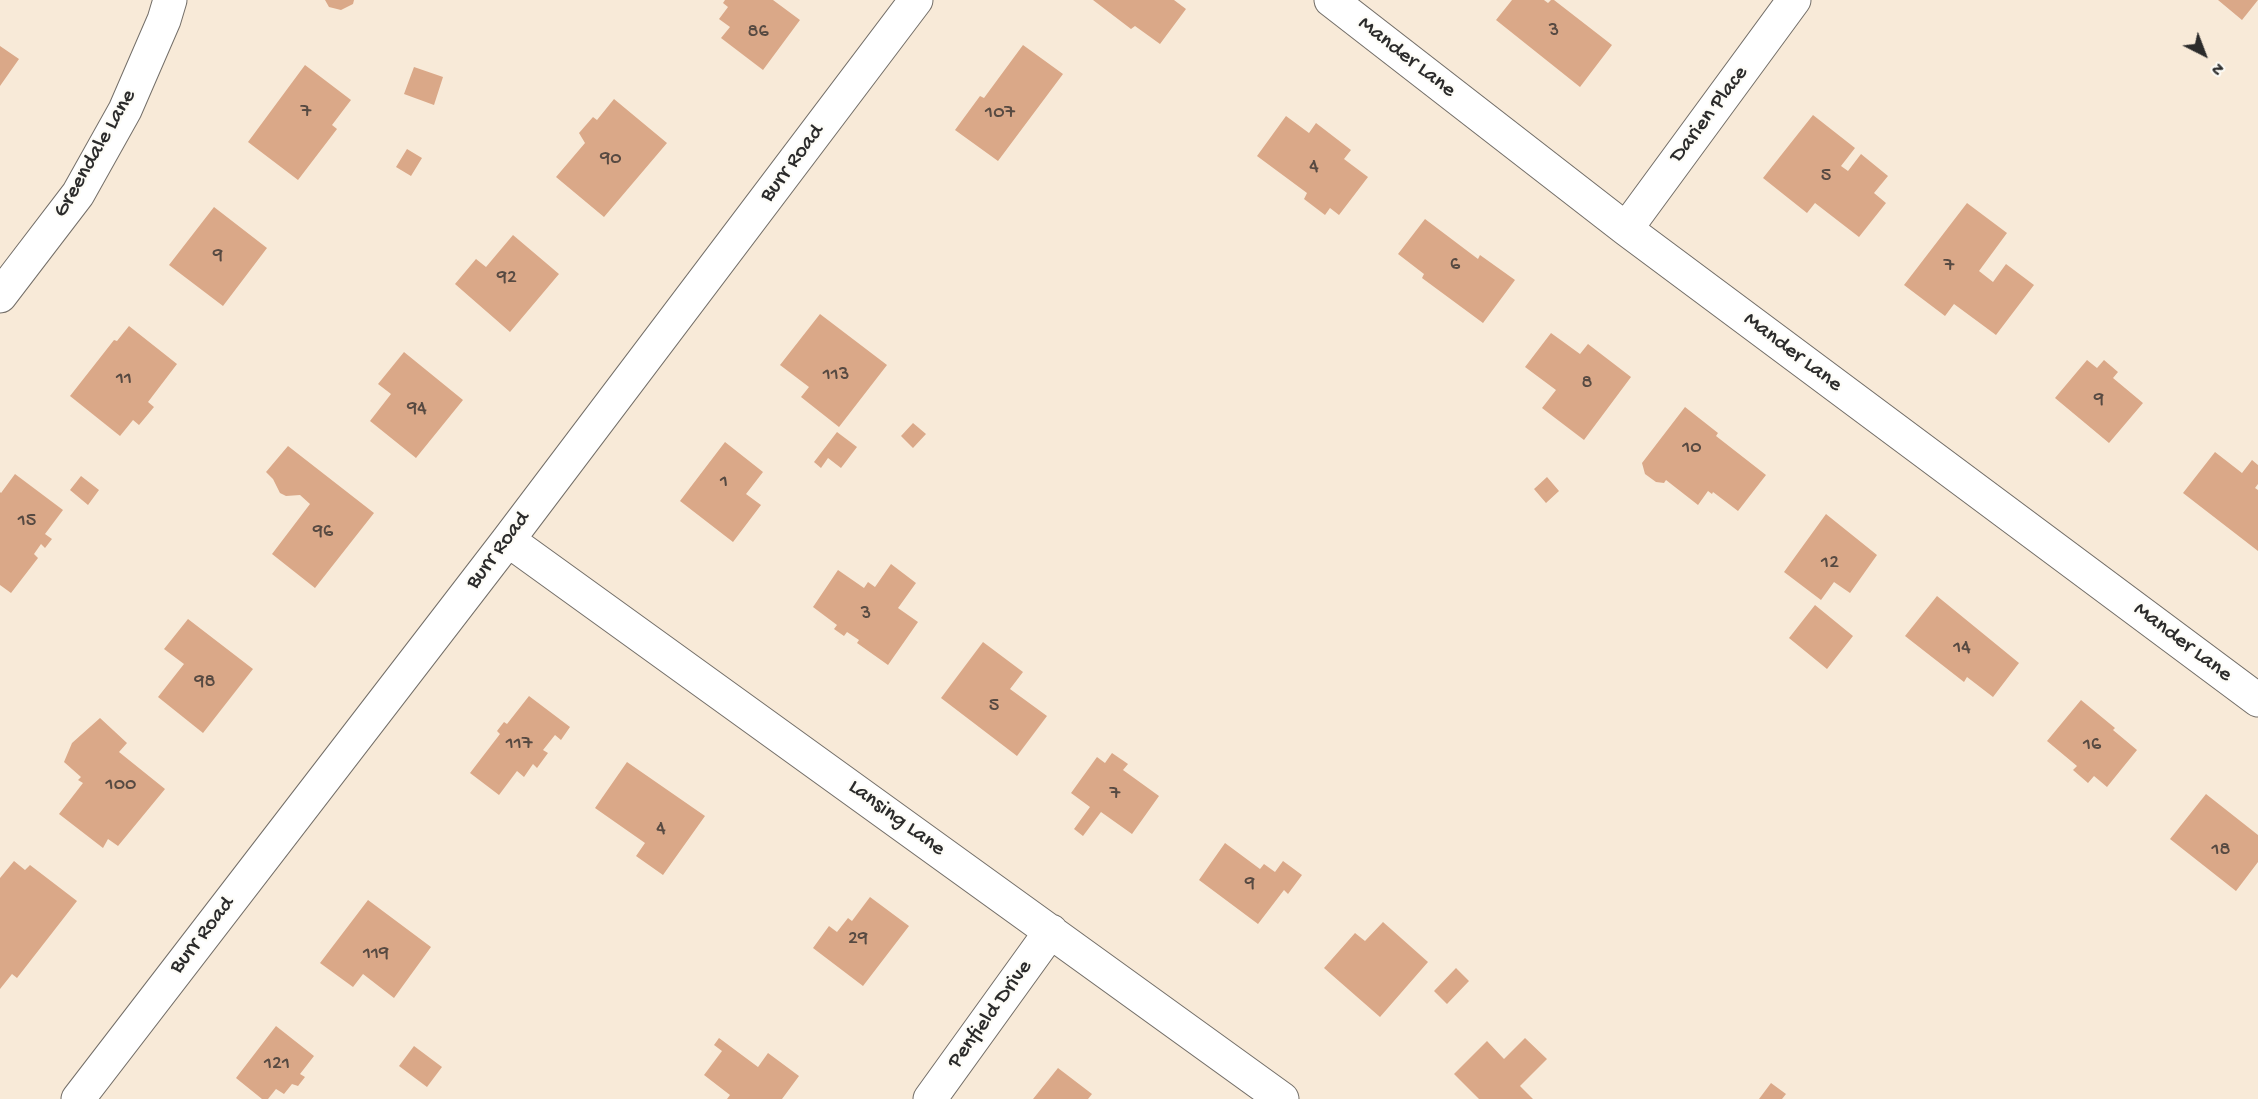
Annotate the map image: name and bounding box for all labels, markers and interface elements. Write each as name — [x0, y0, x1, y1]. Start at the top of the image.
street label: Mander Lane — [1352, 12, 1460, 104]
house number: 3 — [1549, 20, 1559, 44]
house number: 86 — [747, 21, 769, 45]
north arrow — [2174, 24, 2234, 84]
text: N — [2206, 57, 2227, 78]
street label: Darien Place — [1665, 61, 1755, 169]
street label: Greendale Lane — [49, 85, 143, 223]
house number: 7 — [301, 101, 311, 125]
house number: 107 — [985, 102, 1015, 126]
street label: Burr Road — [755, 120, 831, 208]
house number: 90 — [600, 148, 622, 172]
house number: 4 — [1309, 156, 1319, 180]
house number: 5 — [1821, 165, 1831, 189]
house number: 9 — [213, 245, 223, 269]
house number: 6 — [1450, 254, 1460, 278]
house number: 7 — [1944, 255, 1954, 279]
house number: 92 — [497, 267, 517, 291]
street label: Mander Lane — [1737, 307, 1847, 399]
house number: 113 — [823, 364, 849, 388]
house number: 11 — [116, 368, 132, 392]
house number: 8 — [1582, 372, 1592, 396]
house number: 9 — [2094, 389, 2104, 413]
house number: 94 — [407, 398, 427, 422]
house number: 10 — [1682, 437, 1702, 461]
house number: 1 — [720, 471, 728, 495]
street label: Burr Road — [461, 507, 537, 595]
house number: 15 — [18, 510, 36, 534]
house number: 96 — [313, 521, 333, 545]
house number: 12 — [1821, 552, 1839, 576]
street label: Mander Lane — [2127, 597, 2237, 689]
house number: 3 — [861, 603, 871, 627]
house number: 14 — [1953, 637, 1971, 661]
house number: 98 — [195, 671, 215, 695]
house number: 5 — [989, 695, 999, 719]
house number: 117 — [506, 733, 532, 757]
house number: 16 — [2083, 734, 2101, 758]
house number: 100 — [106, 774, 136, 798]
street label: Lansing Lane — [842, 775, 950, 863]
house number: 7 — [1110, 783, 1120, 807]
house number: 4 — [656, 818, 666, 842]
house number: 18 — [2211, 839, 2231, 863]
house number: 9 — [1245, 873, 1255, 897]
street label: Burr Road — [165, 892, 241, 980]
house number: 29 — [848, 928, 868, 952]
house number: 119 — [363, 943, 389, 967]
street label: Penfield Drive — [943, 956, 1039, 1074]
house number: 121 — [264, 1053, 290, 1077]

